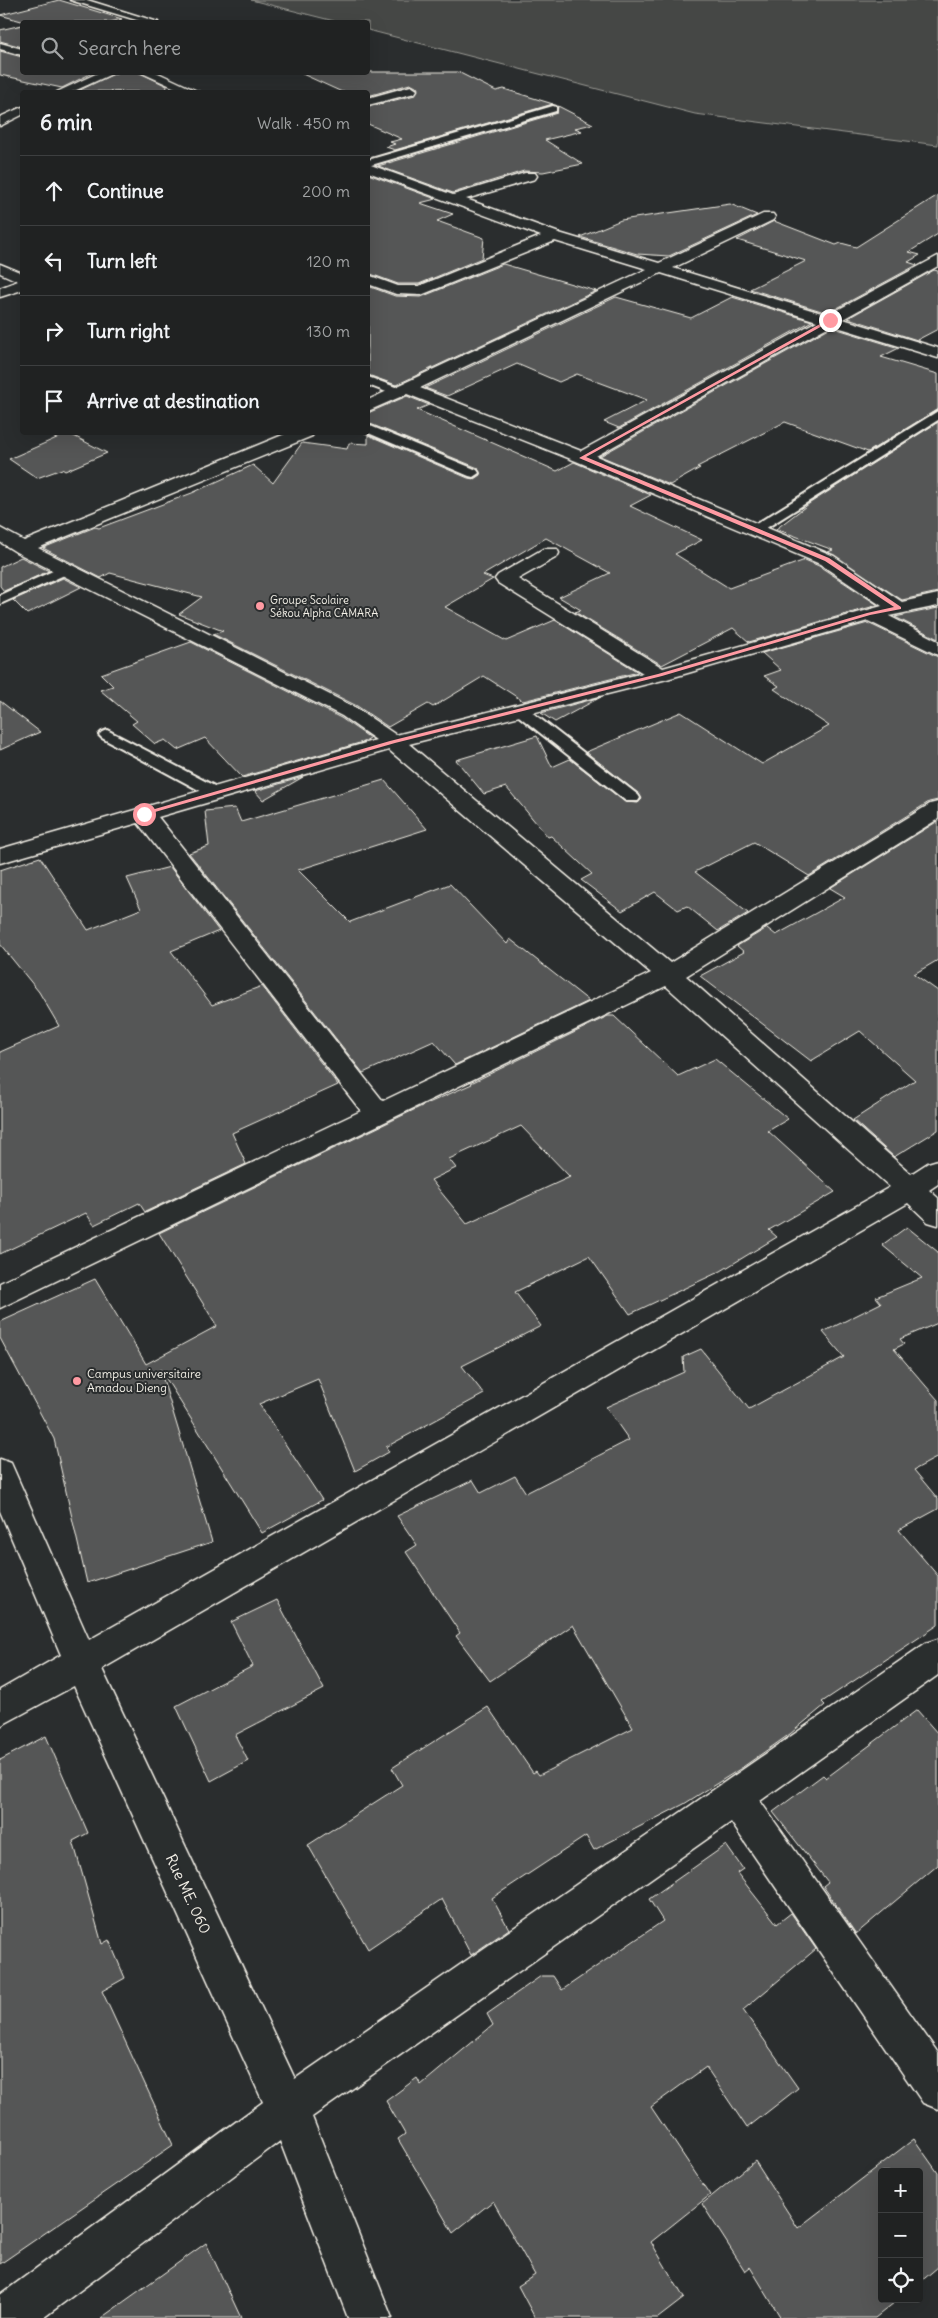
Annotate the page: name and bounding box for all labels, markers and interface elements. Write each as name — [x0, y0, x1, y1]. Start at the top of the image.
search box — [20, 20, 370, 75]
icon: search — [38, 34, 66, 62]
text: Search here — [78, 36, 181, 60]
text: 6 min — [40, 109, 92, 136]
text: Walk · 450 m — [257, 113, 350, 133]
icon: ahead — [40, 177, 68, 205]
text: Continue — [87, 179, 164, 203]
text: 200 m — [302, 181, 350, 201]
icon: left — [40, 247, 68, 275]
text: Turn left — [87, 249, 157, 273]
text: 120 m — [307, 251, 350, 271]
route end — [819, 309, 842, 332]
icon: right — [40, 317, 68, 345]
text: Turn right — [87, 319, 170, 343]
text: 130 m — [306, 321, 350, 341]
icon: arrive — [40, 387, 68, 415]
text: Arrive at destination — [87, 389, 260, 413]
place label: Groupe Scolaire Sékou Alpha CAMARA — [270, 593, 378, 620]
marker: Groupe Scolaire Sékou Alpha CAMARA — [254, 600, 266, 612]
route start — [133, 803, 156, 826]
place label: Campus universitaire Amadou Dieng — [87, 1366, 201, 1395]
marker: Campus universitaire Amadou Dieng — [71, 1375, 83, 1387]
street label: Rue ME. 060 — [162, 1851, 215, 1937]
map controls — [878, 2168, 923, 2303]
button: + — [878, 2168, 923, 2213]
button: − — [878, 2213, 923, 2258]
button: locate — [878, 2258, 923, 2303]

